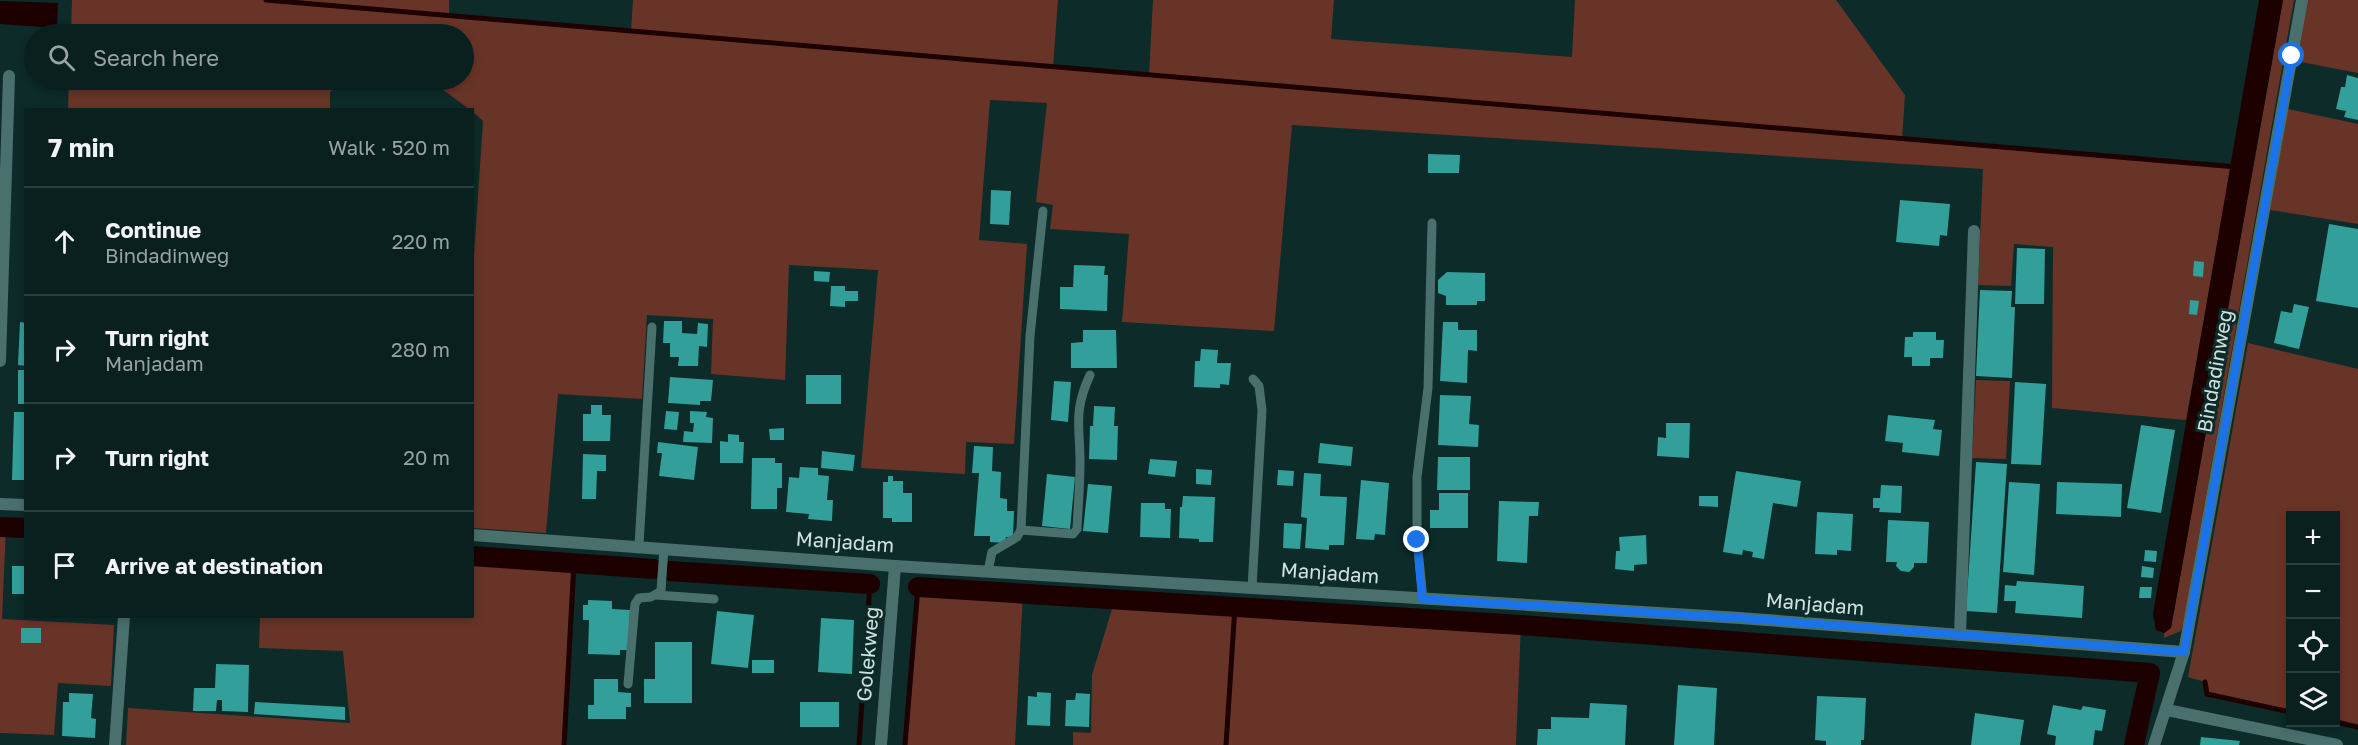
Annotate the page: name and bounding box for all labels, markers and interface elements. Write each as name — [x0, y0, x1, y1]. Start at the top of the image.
search box — [24, 24, 474, 90]
icon: search — [45, 41, 78, 74]
route start — [2278, 42, 2304, 68]
text: Search here — [93, 44, 219, 71]
text: 7 min — [48, 132, 114, 163]
text: Walk · 520 m — [328, 135, 450, 159]
text: Continue — [105, 216, 201, 243]
icon: ahead — [48, 225, 81, 258]
text: 220 m — [392, 229, 450, 253]
text: Bindadinweg — [105, 243, 229, 267]
street label: Bindadinweg — [2191, 308, 2237, 434]
text: Turn right — [105, 324, 209, 351]
icon: right — [48, 333, 81, 366]
text: 280 m — [391, 337, 450, 361]
text: Manjadam — [105, 351, 204, 375]
icon: right — [48, 441, 81, 474]
text: Turn right — [105, 444, 209, 471]
text: 20 m — [403, 445, 450, 469]
map controls — [2286, 511, 2340, 727]
button: + — [2286, 511, 2340, 565]
street label: Manjadam — [795, 526, 895, 556]
route end — [1403, 526, 1429, 552]
icon: arrive — [48, 549, 81, 582]
text: Arrive at destination — [105, 552, 323, 579]
street label: Manjadam — [1280, 557, 1380, 587]
button: − — [2286, 565, 2340, 619]
street label: Manjadam — [1765, 587, 1865, 619]
street label: Golekweg — [851, 605, 883, 702]
button: locate — [2286, 619, 2340, 673]
button: layers — [2286, 673, 2340, 727]

